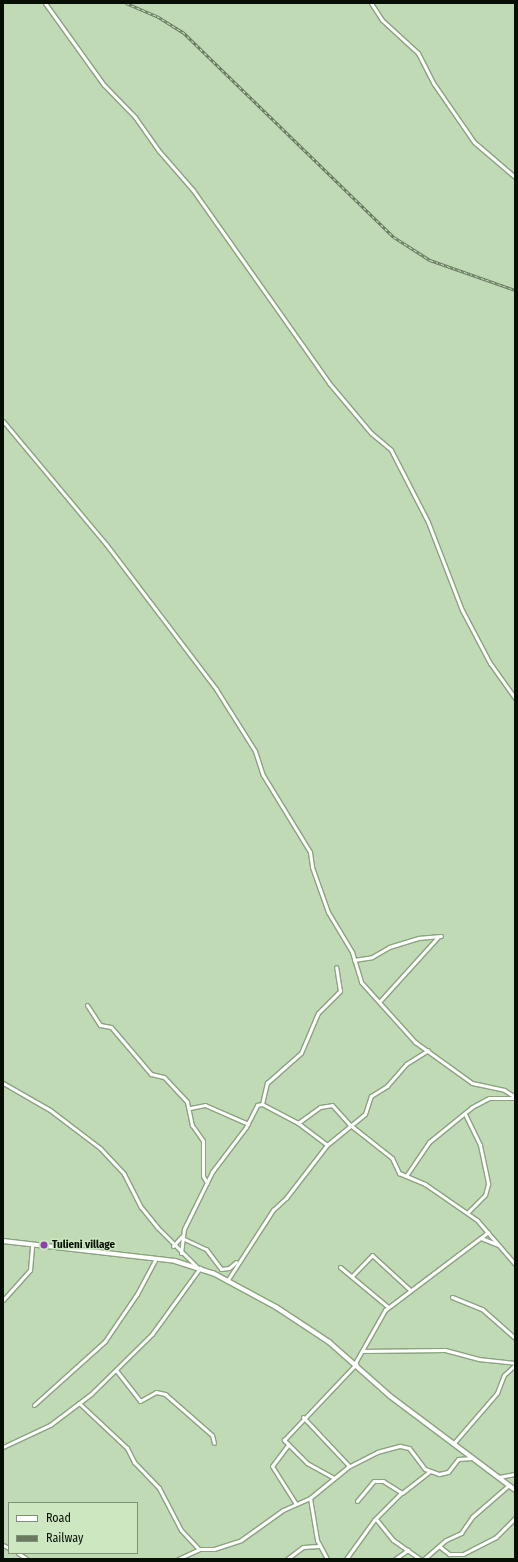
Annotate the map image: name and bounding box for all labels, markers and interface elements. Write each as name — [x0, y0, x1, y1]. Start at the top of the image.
place label: Tulieni village — [52, 1238, 115, 1252]
marker: Tulieni village — [39, 1240, 49, 1250]
legend — [8, 1502, 138, 1554]
text: Road — [46, 1511, 71, 1525]
text: Railway — [46, 1531, 83, 1545]

